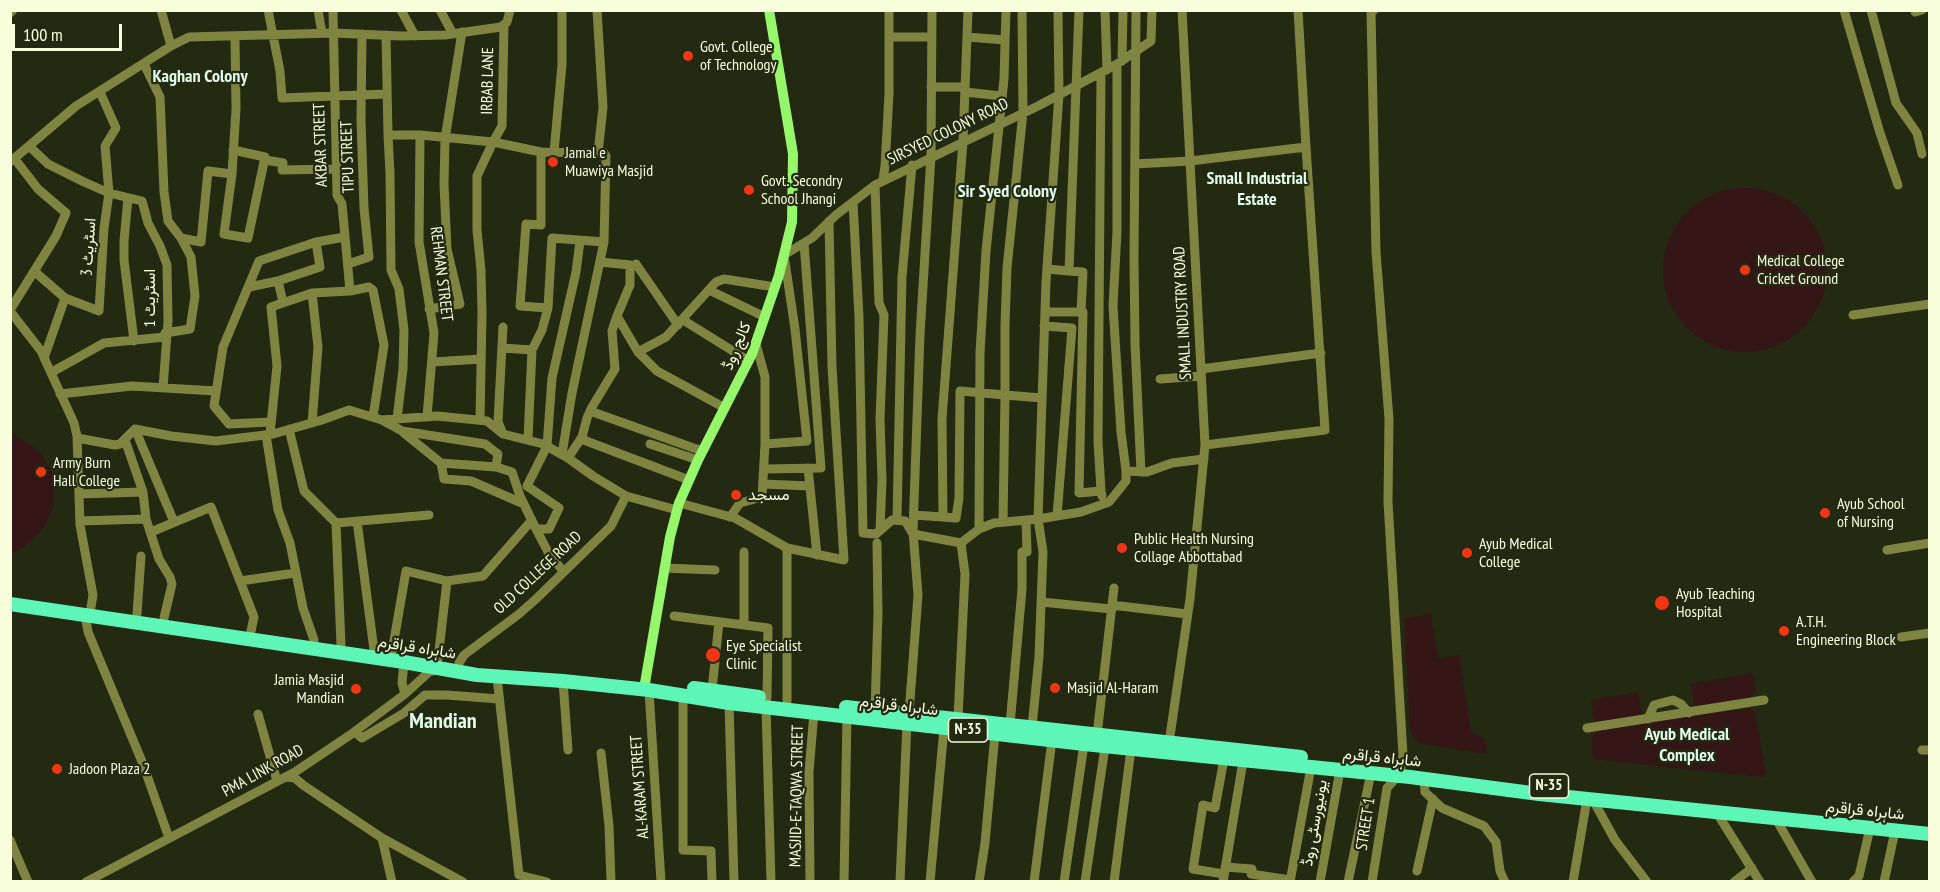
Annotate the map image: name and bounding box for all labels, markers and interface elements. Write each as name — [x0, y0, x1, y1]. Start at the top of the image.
scale bar — [15, 12, 124, 50]
text: 100 m — [23, 23, 63, 46]
place label: Govt. College of Technology — [700, 37, 776, 75]
street label: IRBAB LANE — [478, 47, 498, 115]
marker: Govt. College of Technology — [681, 49, 695, 63]
district label: Kaghan Colony — [152, 66, 248, 88]
street label: SIRSYED COLONY ROAD — [884, 94, 1012, 170]
street label: AKBAR STREET — [310, 103, 332, 187]
street label: TIPU STREET — [337, 120, 359, 194]
place label: Jamal e Muawiya Masjid — [565, 143, 653, 181]
marker: Jamal e Muawiya Masjid — [546, 155, 560, 169]
district label: Small Industrial Estate — [1207, 168, 1307, 210]
place label: Govt. Secondry School Jhangi — [761, 171, 842, 209]
district label: Sir Syed Colony — [958, 181, 1056, 203]
marker: Govt. Secondry School Jhangi — [742, 183, 756, 197]
street label: اسٹریٹ 3 — [77, 217, 101, 277]
street label: REHMAN STREET — [426, 225, 456, 323]
street label: SMALL INDUSTRY ROAD — [1170, 246, 1196, 380]
place label: Medical College Cricket Ground — [1757, 251, 1845, 289]
marker: Medical College Cricket Ground — [1738, 263, 1752, 277]
street label: اسٹریٹ 1 — [140, 269, 160, 327]
street label: کالج روڈ — [718, 319, 756, 373]
place label: Army Burn Hall College — [53, 453, 120, 491]
marker: Army Burn Hall College — [34, 465, 48, 479]
place label: مسجد — [748, 485, 789, 505]
marker: مسجد — [729, 488, 743, 502]
place label: Ayub School of Nursing — [1837, 494, 1905, 532]
marker: Ayub School of Nursing — [1818, 506, 1832, 520]
street label: OLD COLLEGE ROAD — [490, 527, 586, 619]
place label: Public Health Nursing Collage Abbottabad — [1134, 529, 1254, 567]
place label: Ayub Medical College — [1479, 534, 1552, 572]
marker: Public Health Nursing Collage Abbottabad — [1115, 541, 1129, 555]
marker: Ayub Medical College — [1460, 546, 1474, 560]
place label: Ayub Teaching Hospital — [1676, 584, 1755, 622]
marker: Ayub Teaching Hospital — [1653, 594, 1671, 612]
place label: A.T.H. Engineering Block — [1796, 612, 1896, 650]
marker: A.T.H. Engineering Block — [1777, 624, 1791, 638]
street label: شاہراہ قراقرم — [377, 632, 457, 664]
place label: Eye Specialist Clinic — [726, 636, 802, 674]
marker: Eye Specialist Clinic — [704, 646, 722, 664]
place label: Jamia Masjid Mandian — [274, 670, 344, 708]
place label: Masjid Al-Haram — [1067, 678, 1158, 698]
marker: Masjid Al-Haram — [1048, 681, 1062, 695]
marker: Jamia Masjid Mandian — [349, 682, 363, 696]
street label: شاہراہ قراقرم — [859, 692, 939, 720]
district label: Mandian — [409, 709, 477, 735]
road number: N-35 — [948, 718, 988, 742]
district label: Ayub Medical Complex — [1645, 724, 1729, 766]
street label: MASJID-E-TAQWA STREET — [786, 725, 808, 867]
street label: AL-KARAM STREET — [627, 734, 653, 840]
street label: PMA LINK ROAD — [219, 741, 307, 801]
street label: شاہراہ قراقرم — [1342, 744, 1422, 772]
place label: Jadoon Plaza 2 — [69, 759, 151, 779]
marker: Jadoon Plaza 2 — [50, 762, 64, 776]
road number: N-35 — [1530, 774, 1568, 798]
street label: یونیورسٹی روڈ — [1298, 778, 1332, 868]
street label: STREET 1 — [1352, 796, 1380, 852]
street label: شاہراہ قراقرم — [1825, 797, 1905, 825]

